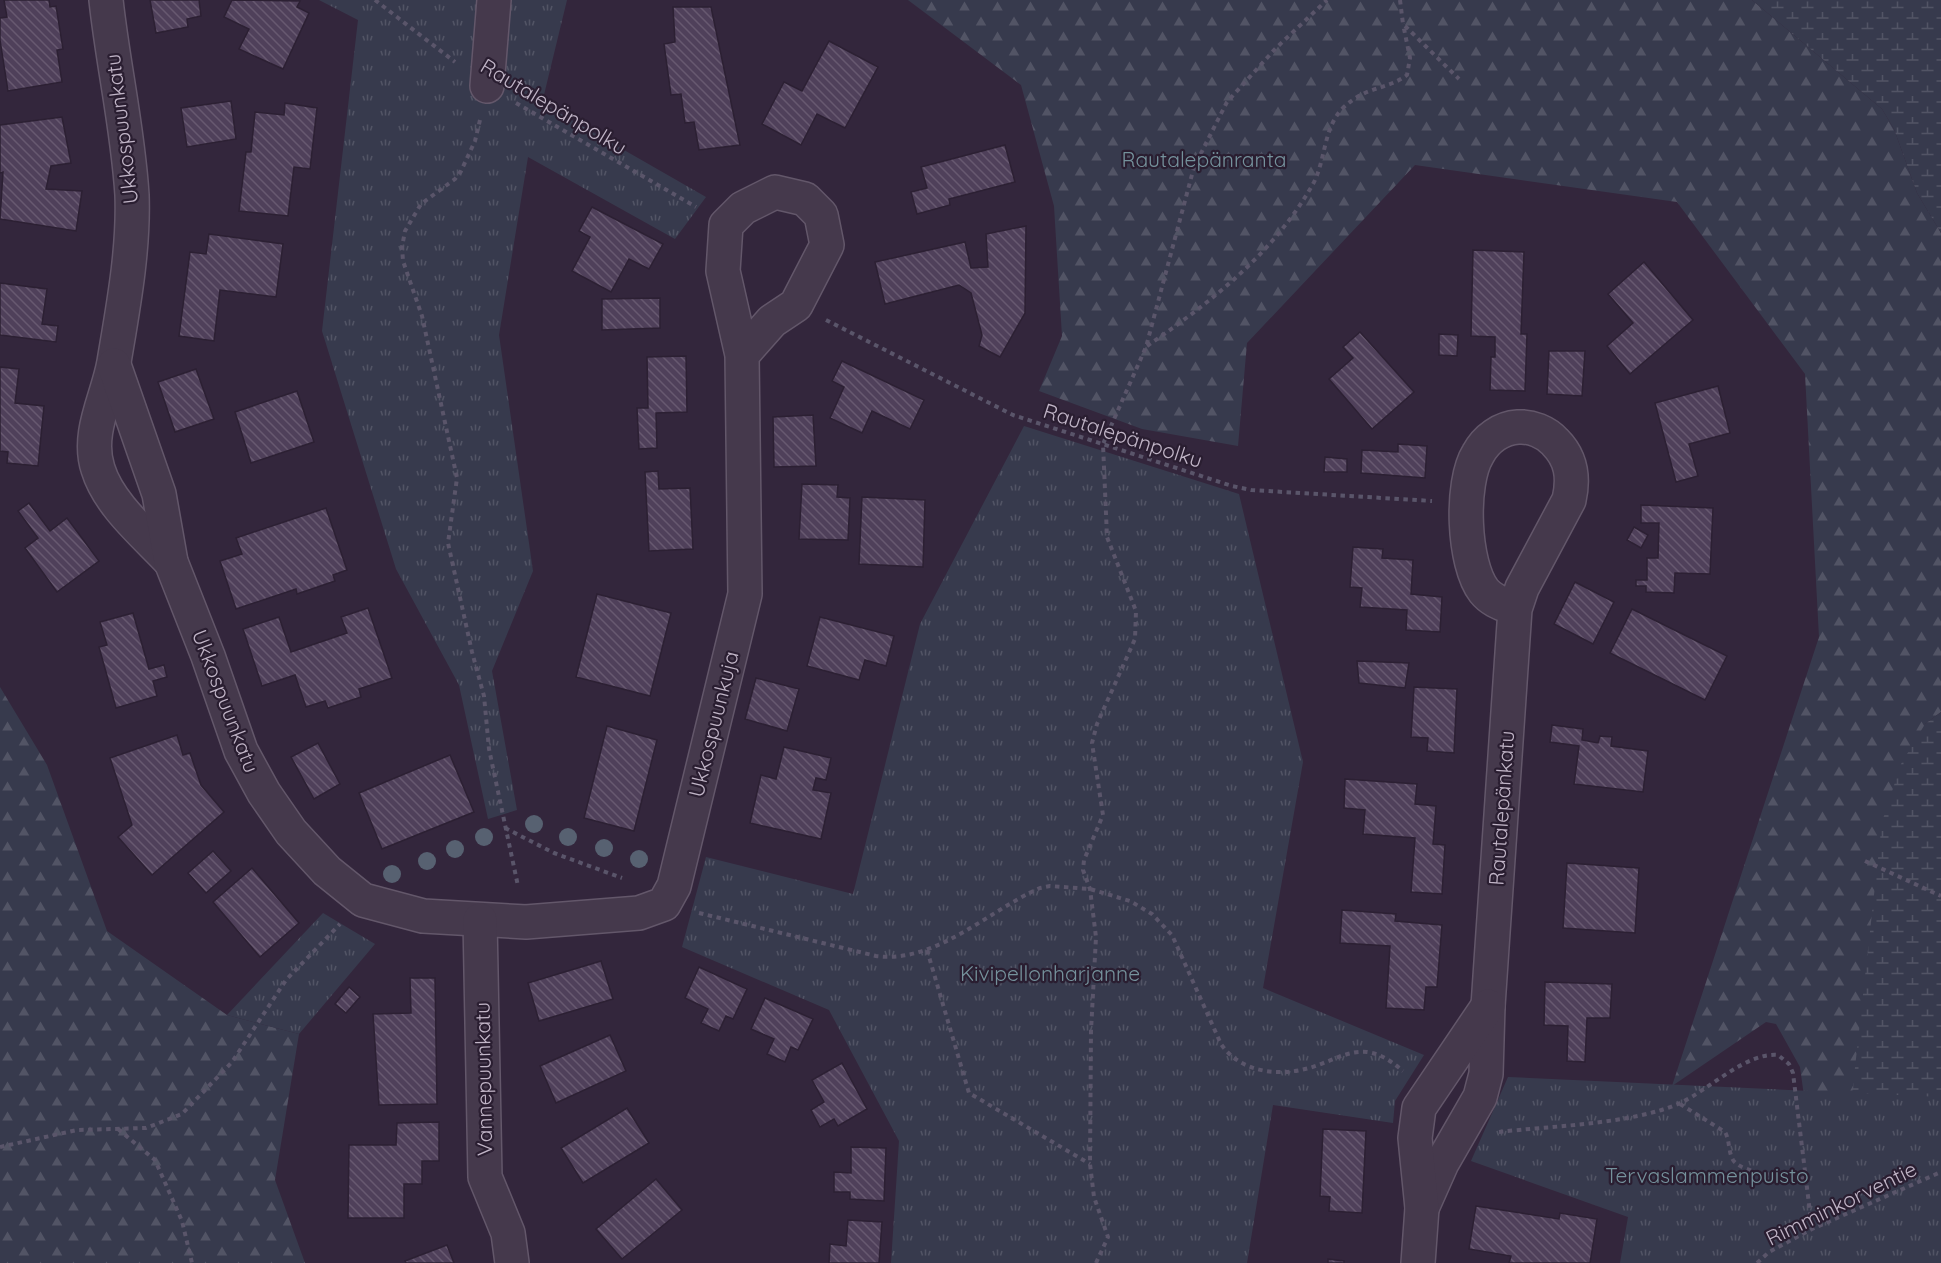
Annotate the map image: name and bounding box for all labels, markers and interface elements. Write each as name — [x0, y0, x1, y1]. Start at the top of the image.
street label: Ukkospuunkatu — [99, 52, 143, 206]
street label: Rautalepänpolku — [476, 52, 632, 160]
park label: Rautalepänranta — [1121, 146, 1287, 172]
street label: Rautalepänpolku — [1040, 397, 1206, 473]
street label: Ukkospuunkatu — [187, 626, 265, 776]
street label: Ukkospuunkuja — [682, 648, 744, 800]
street label: Rautalepänkatu — [1483, 730, 1519, 886]
park label: Kivipellonharjanne — [960, 960, 1140, 986]
street label: Vannepuunkatu — [469, 1002, 497, 1156]
street label: Rimminkorventie — [1761, 1155, 1921, 1251]
park label: Tervaslammenpuisto — [1605, 1162, 1809, 1188]

